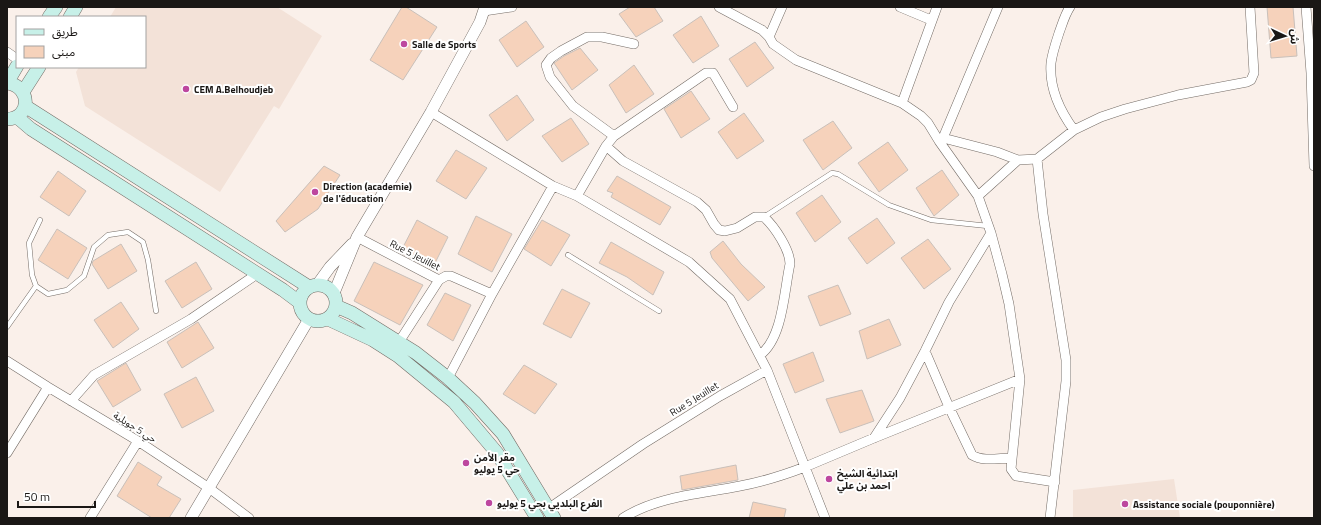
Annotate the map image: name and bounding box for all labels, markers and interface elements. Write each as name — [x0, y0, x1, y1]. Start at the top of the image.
legend — [16, 16, 146, 68]
north arrow — [1265, 16, 1305, 56]
text: طريق — [52, 22, 78, 41]
text: ش — [1286, 29, 1303, 45]
place label: Salle de Sports — [412, 37, 477, 52]
marker: Salle de Sports — [399, 39, 409, 49]
text: مبنى — [52, 42, 75, 61]
place label: CEM A.Belhoudjeb — [194, 82, 274, 97]
marker: CEM A.Belhoudjeb — [181, 84, 191, 94]
place label: Direction (academie) de l'éducation — [323, 179, 412, 206]
marker: Direction (academie) de l'éducation — [310, 187, 320, 197]
street label: Rue 5 Jeuillet — [387, 236, 443, 274]
street label: Rue 5 Jeuillet — [667, 378, 722, 420]
street label: حي 5 جويلية — [110, 408, 160, 447]
place label: مقر الأمن حي 5 يوليو — [474, 450, 520, 478]
marker: مقر الأمن حي 5 يوليو — [461, 458, 471, 468]
place label: ابتدائية الشيخ احمد بن علي — [837, 466, 898, 494]
marker: ابتدائية الشيخ احمد بن علي — [824, 474, 834, 484]
scale bar — [18, 483, 95, 509]
text: 50 m — [24, 487, 50, 506]
place label: الفرع البلديي بحي 5 يوليو — [497, 496, 603, 512]
place label: Assistance sociale (pouponnière) — [1133, 497, 1275, 512]
marker: الفرع البلديي بحي 5 يوليو — [484, 498, 494, 508]
marker: Assistance sociale (pouponnière) — [1120, 499, 1130, 509]

